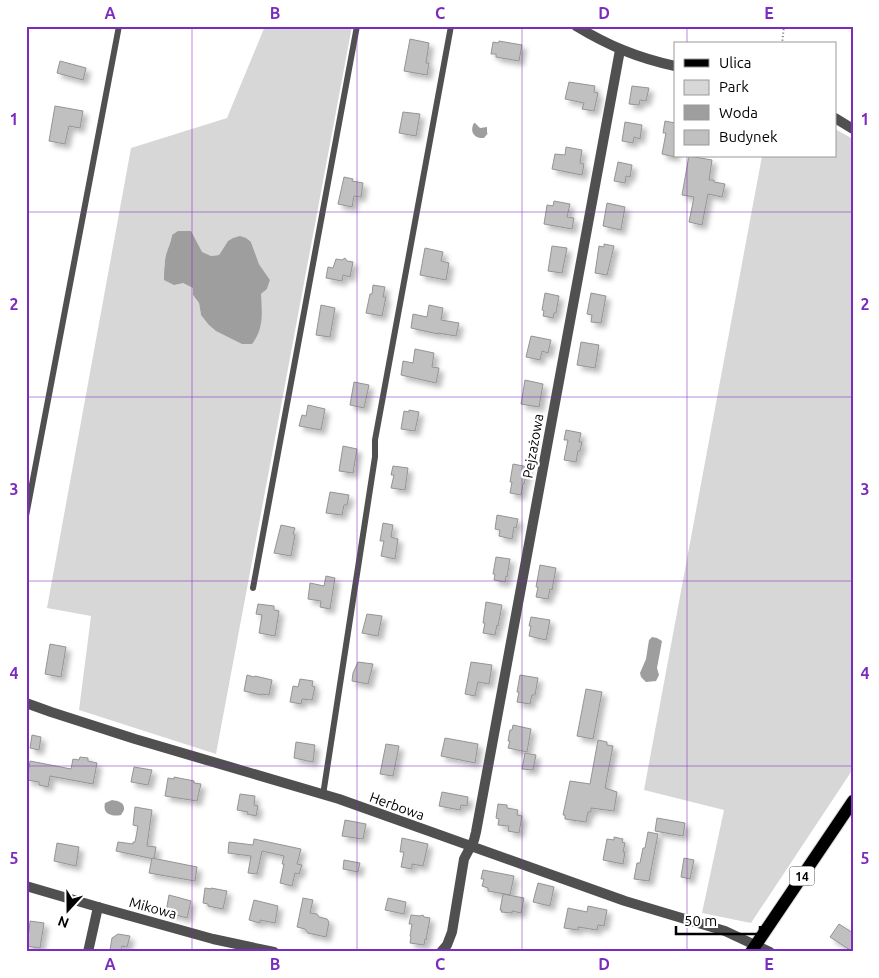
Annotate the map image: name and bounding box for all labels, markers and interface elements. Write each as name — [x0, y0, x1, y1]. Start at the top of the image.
text: A — [104, 4, 116, 22]
text: B — [270, 4, 280, 22]
text: C — [435, 4, 445, 22]
text: D — [598, 4, 610, 22]
text: E — [764, 4, 774, 22]
legend — [674, 42, 836, 158]
text: Ulica — [719, 54, 751, 71]
text: Park — [719, 78, 749, 95]
text: Woda — [719, 104, 758, 121]
text: 1 — [9, 110, 19, 128]
text: 1 — [860, 110, 870, 128]
text: Budynek — [719, 128, 778, 145]
text: 2 — [9, 295, 19, 313]
text: 2 — [860, 295, 870, 313]
street label: Pejzażowa — [519, 412, 547, 480]
text: 3 — [9, 480, 19, 498]
text: 3 — [860, 480, 870, 498]
text: 4 — [9, 664, 19, 682]
text: 4 — [860, 664, 870, 682]
street label: Herbowa — [367, 789, 427, 823]
text: 5 — [9, 849, 19, 867]
text: 5 — [860, 849, 870, 867]
road number: 14 — [790, 866, 814, 886]
north arrow — [42, 886, 92, 936]
street label: Mikowa — [127, 894, 179, 922]
scale bar — [676, 903, 760, 935]
text: 50 m — [684, 912, 717, 929]
text: N — [56, 913, 71, 931]
text: A — [104, 955, 116, 973]
text: B — [270, 955, 280, 973]
text: C — [435, 955, 445, 973]
text: D — [598, 955, 610, 973]
text: E — [764, 955, 774, 973]

